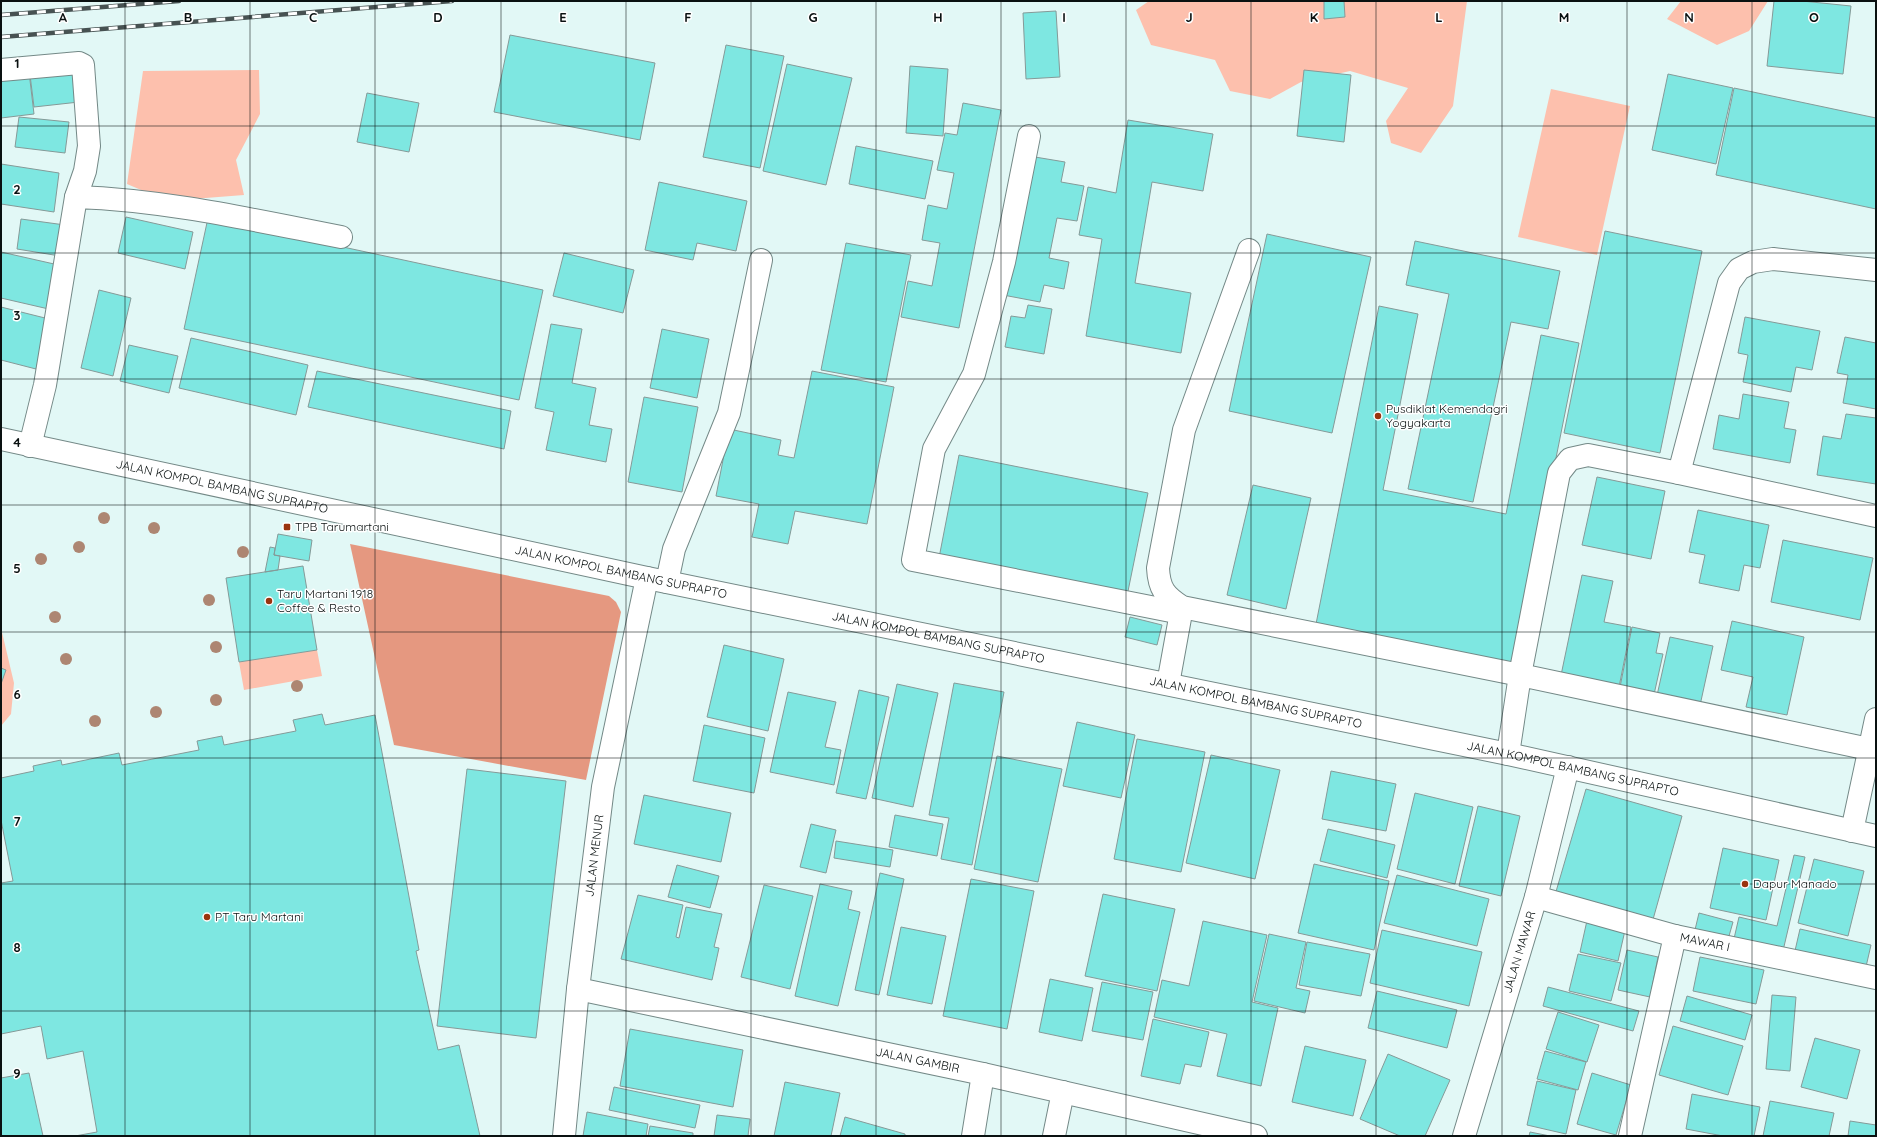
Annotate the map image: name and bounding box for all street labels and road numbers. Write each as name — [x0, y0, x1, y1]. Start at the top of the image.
street label: JALAN KOMPOL BAMBANG SUPRAPTO — [115, 456, 330, 516]
street label: JALAN KOMPOL BAMBANG SUPRAPTO — [513, 542, 729, 601]
street label: JALAN KOMPOL BAMBANG SUPRAPTO — [831, 608, 1046, 666]
street label: JALAN KOMPOL BAMBANG SUPRAPTO — [1148, 673, 1363, 731]
street label: JALAN KOMPOL BAMBANG SUPRAPTO — [1466, 738, 1680, 799]
street label: JALAN MENUR — [581, 814, 607, 898]
street label: JALAN MAWAR — [1499, 909, 1538, 995]
street label: MAWAR I — [1679, 929, 1732, 954]
street label: JALAN GAMBIR — [874, 1044, 961, 1076]

